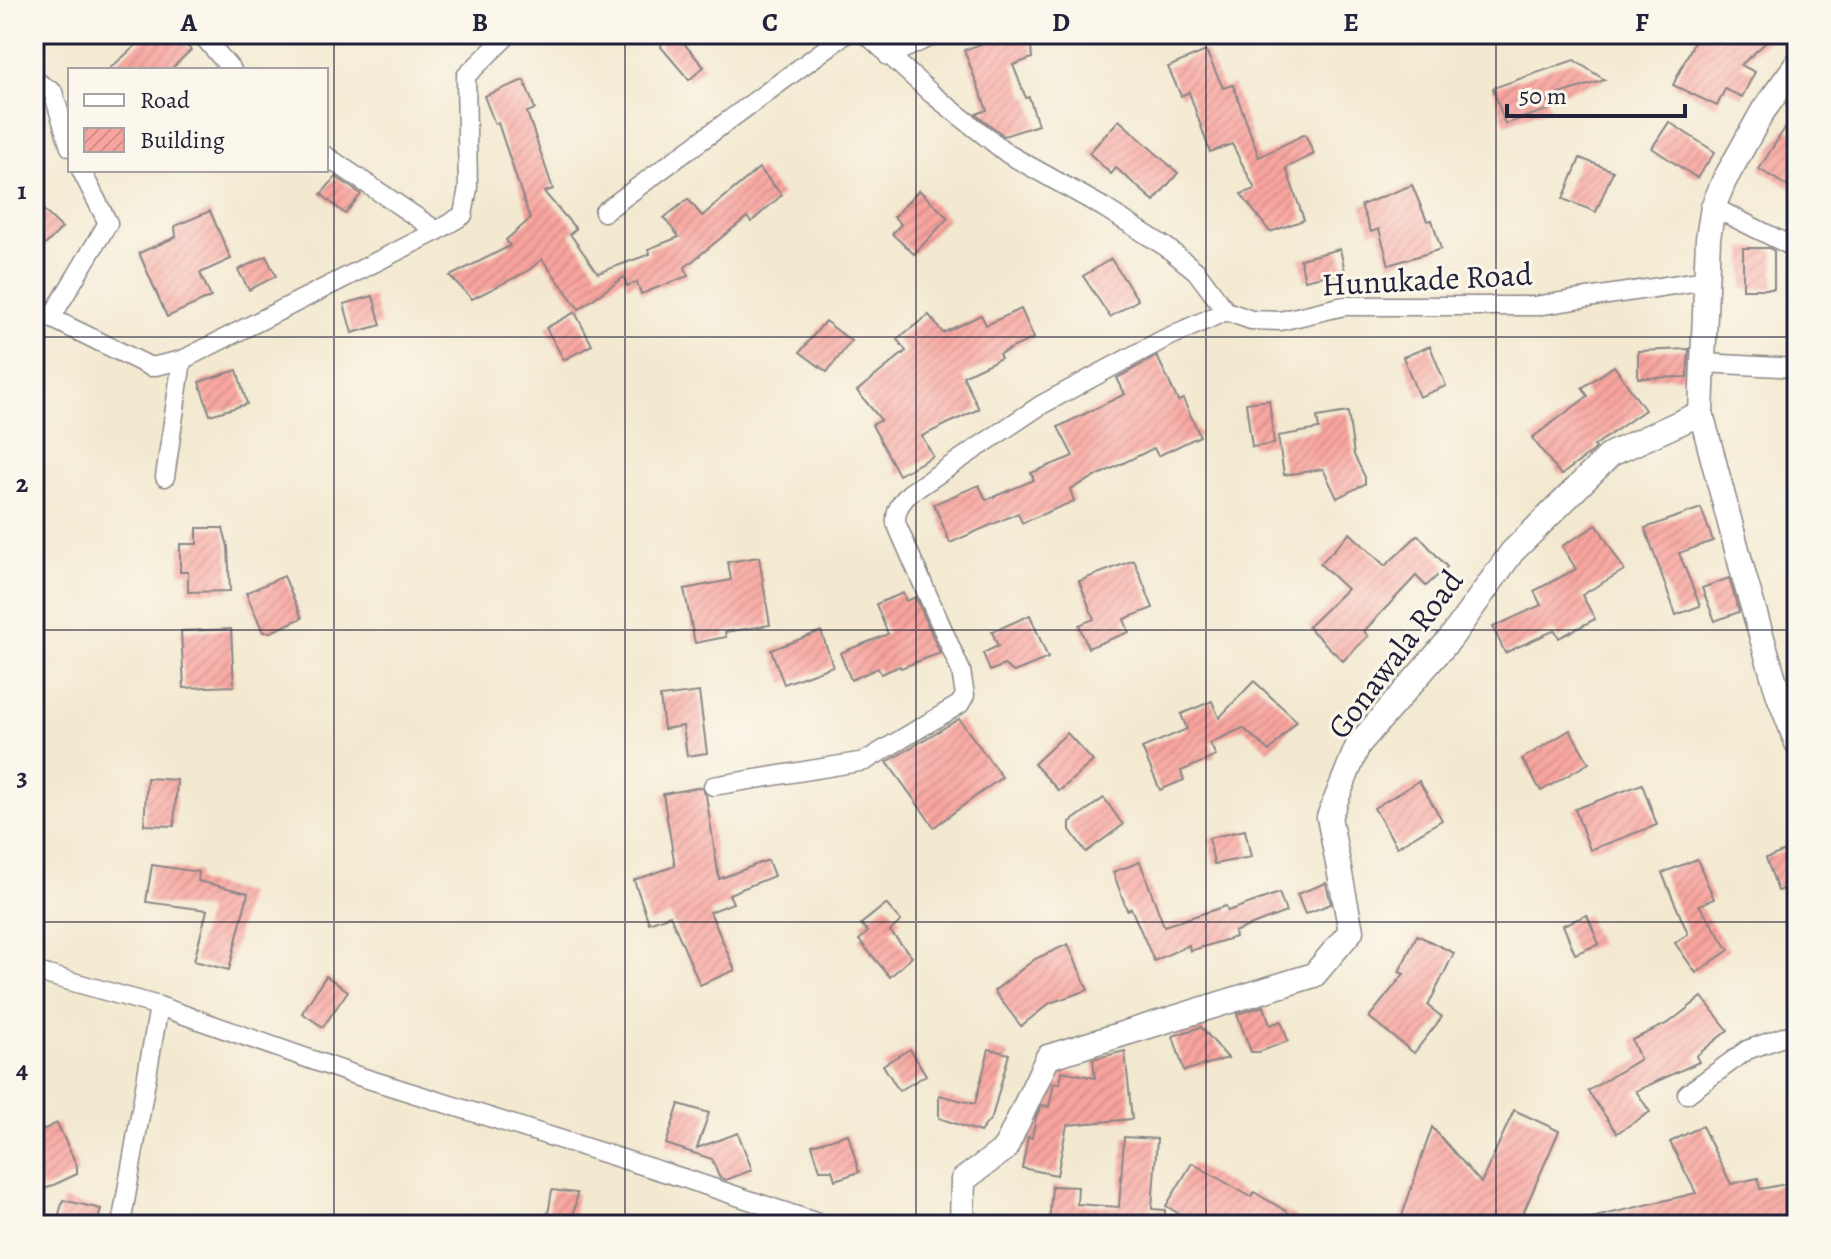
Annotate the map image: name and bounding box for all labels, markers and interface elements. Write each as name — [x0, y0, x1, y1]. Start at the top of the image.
text: A — [180, 5, 198, 40]
text: B — [472, 5, 488, 40]
text: C — [762, 5, 778, 40]
text: D — [1052, 5, 1070, 40]
text: E — [1343, 5, 1359, 40]
text: F — [1635, 5, 1649, 40]
legend — [68, 68, 328, 172]
scale bar — [1507, 68, 1685, 118]
text: 50 m — [1519, 80, 1567, 112]
text: Road — [140, 84, 190, 116]
text: Building — [140, 124, 225, 156]
text: 1 — [17, 173, 27, 208]
street label: Hunukade Road — [1321, 251, 1534, 306]
text: 2 — [16, 466, 29, 501]
street label: Gonawala Road — [1317, 560, 1474, 748]
text: 3 — [16, 759, 28, 794]
text: 4 — [16, 1052, 28, 1087]

